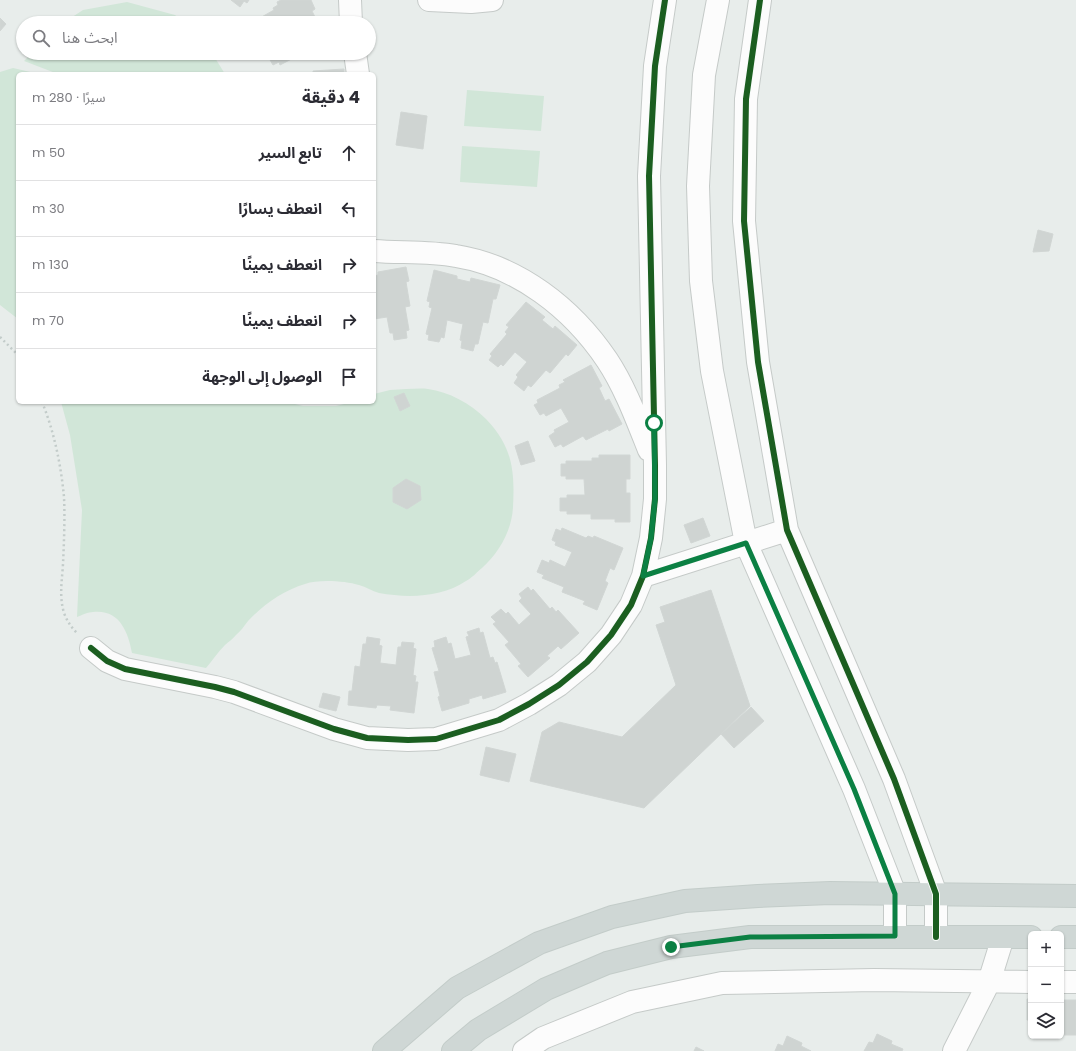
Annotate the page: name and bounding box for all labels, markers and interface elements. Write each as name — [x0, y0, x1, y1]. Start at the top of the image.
search box — [16, 16, 376, 60]
icon: search — [30, 27, 52, 49]
text: ابحث هنا — [62, 27, 118, 48]
text: 4 دقيقة — [302, 85, 360, 109]
text: سيرًا · 280 m — [32, 88, 105, 107]
text: تابع السير — [259, 142, 322, 163]
icon: ahead — [338, 142, 360, 164]
text: 50 m — [32, 143, 65, 162]
text: انعطف يسارًا — [238, 198, 322, 219]
icon: left — [338, 198, 360, 220]
text: 30 m — [32, 199, 65, 218]
text: انعطف يمينًا — [242, 254, 322, 275]
icon: right — [338, 254, 360, 276]
text: 130 m — [32, 255, 69, 274]
text: انعطف يمينًا — [242, 310, 322, 331]
icon: right — [338, 310, 360, 332]
text: 70 m — [32, 311, 64, 330]
text: الوصول إلى الوجهة — [202, 366, 322, 387]
icon: arrive — [338, 366, 360, 388]
route start — [645, 414, 663, 432]
map controls — [1028, 931, 1064, 1039]
button: + — [1028, 931, 1064, 967]
route end — [662, 938, 680, 956]
button: − — [1028, 967, 1064, 1003]
button: layers — [1028, 1003, 1064, 1039]

